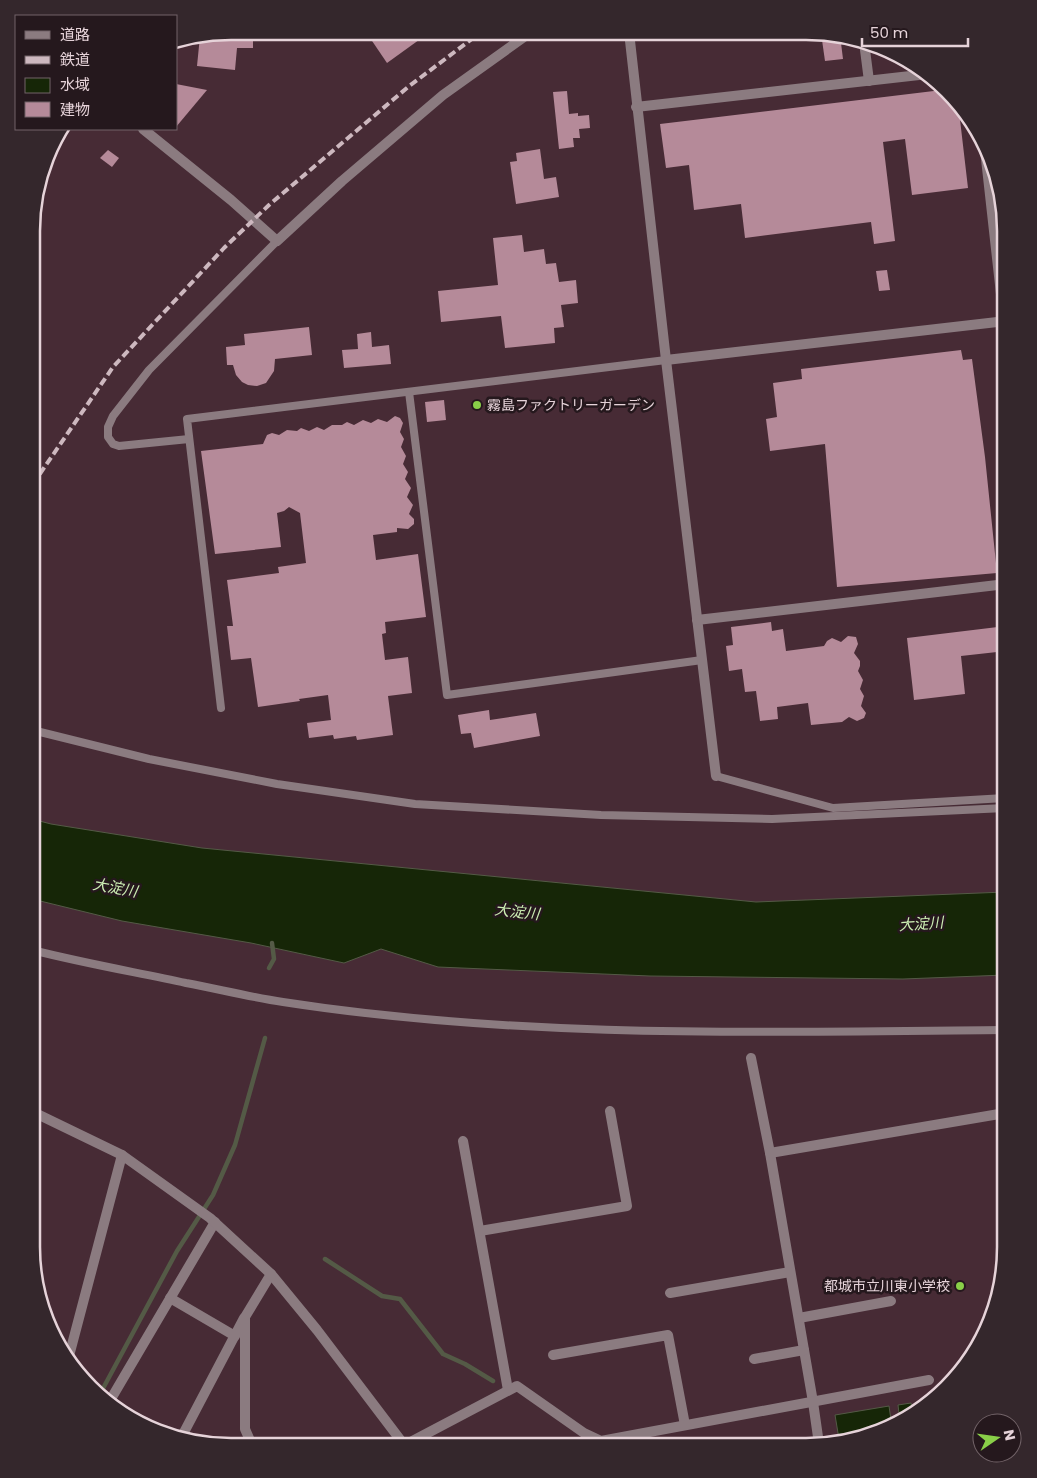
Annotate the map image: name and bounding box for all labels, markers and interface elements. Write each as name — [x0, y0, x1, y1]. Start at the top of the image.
legend — [15, 15, 178, 130]
scale bar — [862, 15, 968, 47]
text: 50 m — [870, 22, 908, 43]
text: 道路 — [60, 24, 90, 45]
text: 鉄道 — [60, 49, 90, 70]
text: 水域 — [60, 74, 90, 95]
text: 建物 — [60, 99, 90, 120]
place label: 霧島ファクトリーガーデン — [487, 395, 655, 415]
marker: 霧島ファクトリーガーデン — [471, 399, 483, 411]
water label: 大淀川 — [91, 873, 141, 902]
water label: 大淀川 — [494, 899, 543, 925]
water label: 大淀川 — [898, 911, 946, 936]
place label: 都城市立川東小学校 — [824, 1276, 950, 1296]
marker: 都城市立川東小学校 — [954, 1280, 966, 1292]
north arrow — [972, 1413, 1022, 1463]
text: N — [999, 1428, 1021, 1442]

